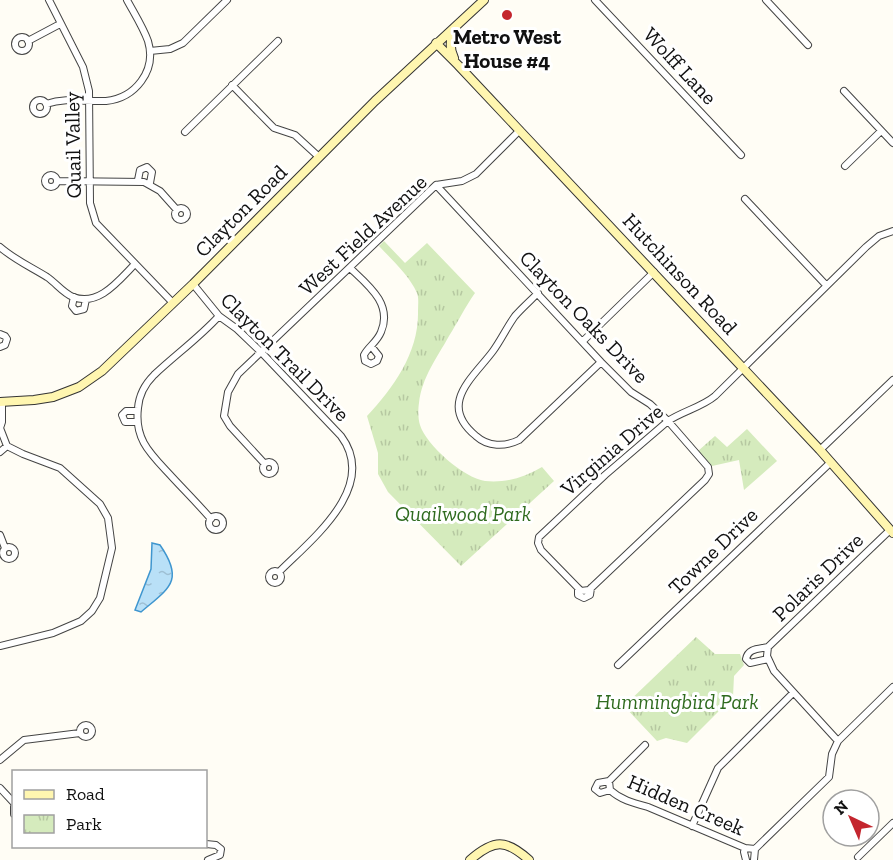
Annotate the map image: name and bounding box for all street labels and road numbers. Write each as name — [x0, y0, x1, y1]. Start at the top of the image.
street label: Wolff Lane — [638, 22, 722, 109]
street label: Quail Valley — [59, 91, 86, 199]
street label: Clayton Road — [189, 159, 292, 262]
street label: West Field Avenue — [294, 169, 432, 300]
street label: Hutchinson Road — [618, 208, 743, 340]
street label: Clayton Oaks Drive — [515, 245, 654, 388]
street label: Clayton Trail Drive — [216, 287, 355, 426]
street label: Virginia Drive — [555, 398, 668, 502]
street label: Towne Drive — [663, 502, 763, 599]
street label: Polaris Drive — [767, 527, 868, 626]
street label: Hidden Creek — [624, 769, 748, 840]

